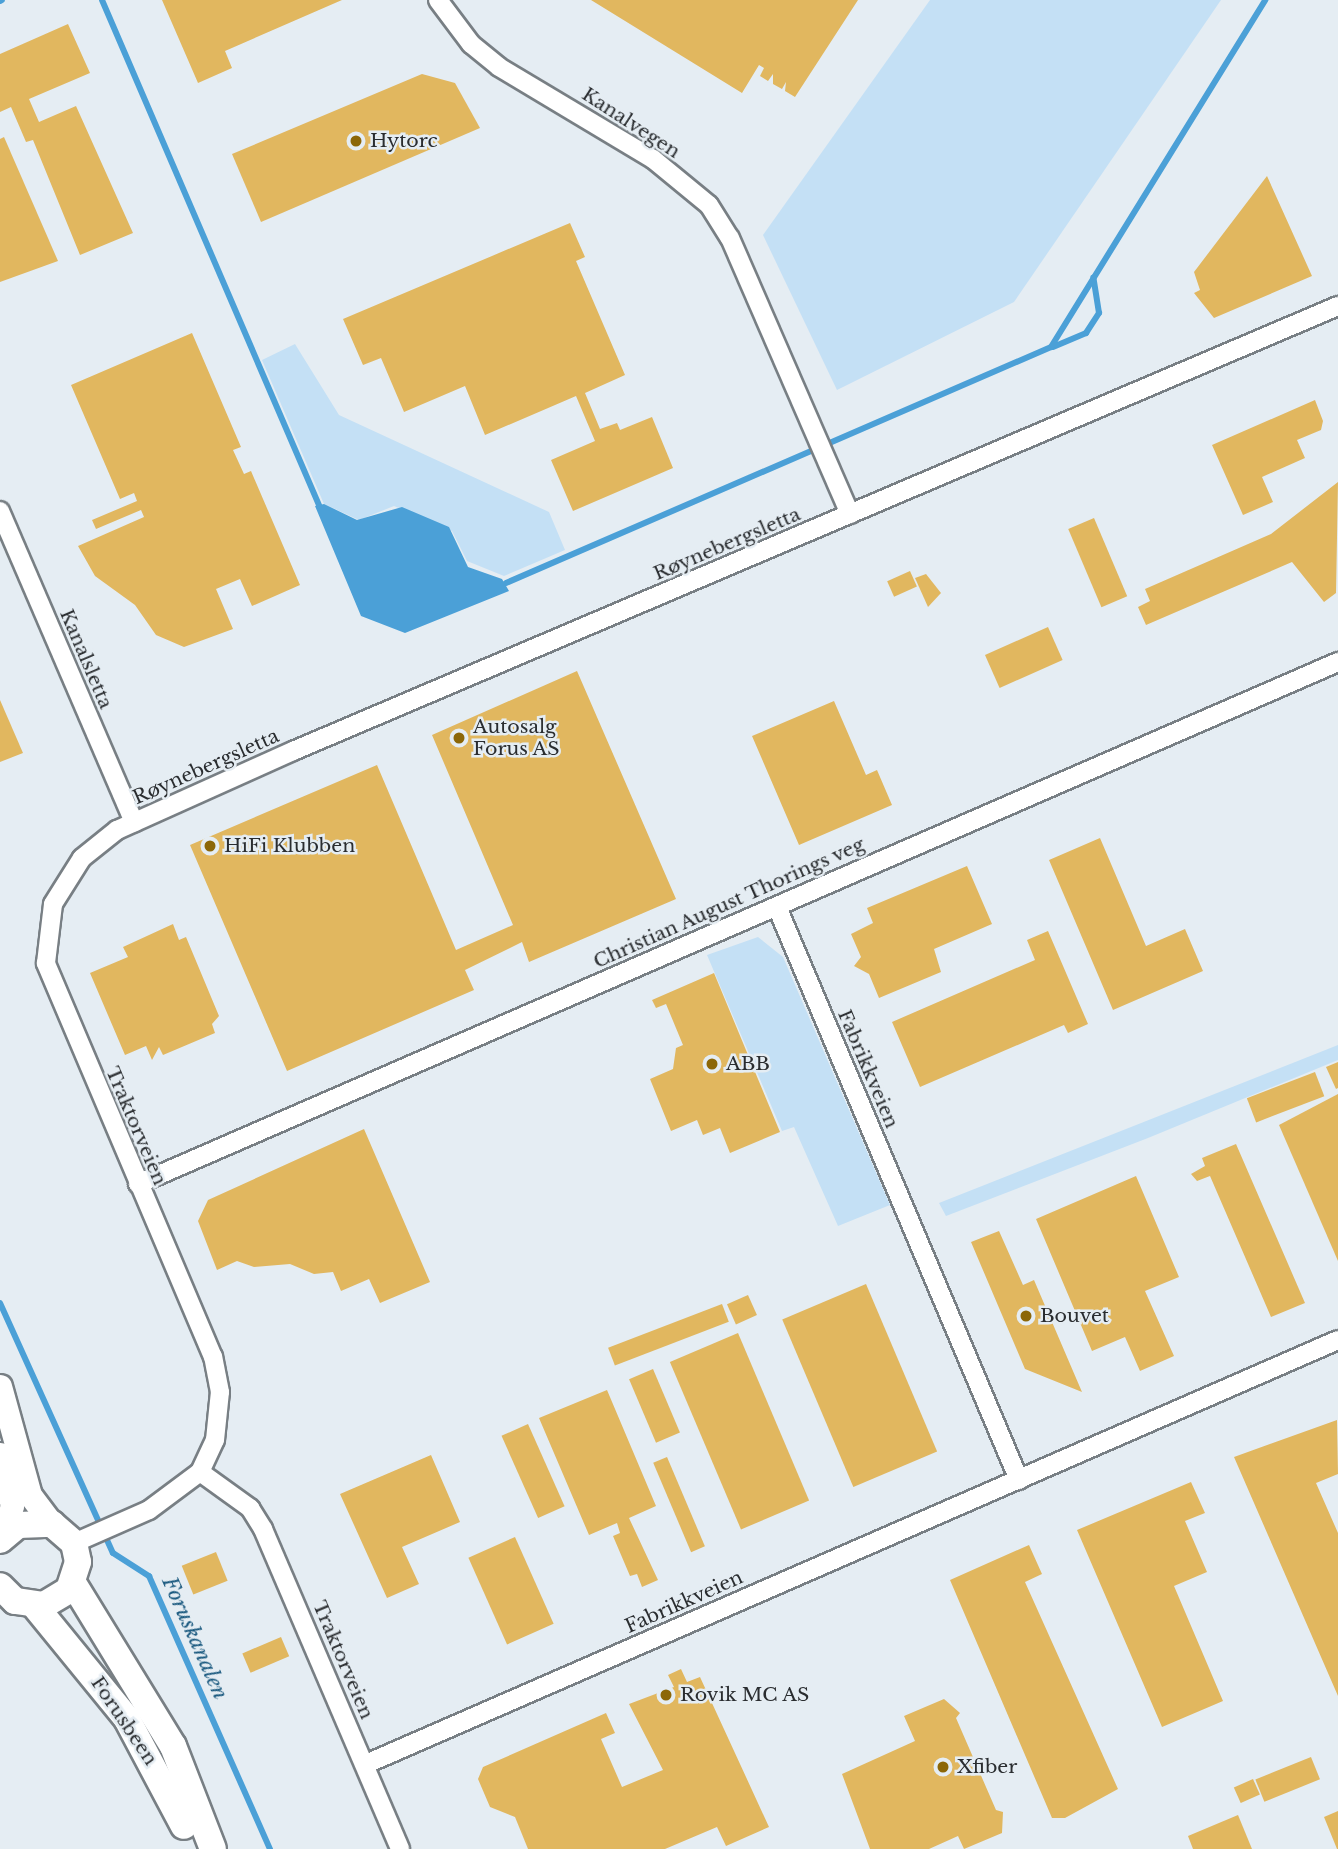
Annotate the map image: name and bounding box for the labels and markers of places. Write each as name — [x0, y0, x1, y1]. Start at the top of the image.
place label: Hytorc — [370, 130, 438, 152]
marker: Hytorc — [348, 133, 364, 149]
place label: Autosalg Forus AS — [473, 716, 560, 760]
marker: Autosalg Forus AS — [451, 730, 467, 746]
place label: HiFi Klubben — [224, 835, 355, 857]
marker: HiFi Klubben — [202, 838, 218, 854]
place label: ABB — [726, 1053, 770, 1075]
marker: ABB — [704, 1056, 720, 1072]
place label: Bouvet — [1040, 1305, 1109, 1327]
marker: Bouvet — [1018, 1308, 1034, 1324]
place label: Rovik MC AS — [680, 1684, 810, 1706]
marker: Rovik MC AS — [658, 1687, 674, 1703]
place label: Xfiber — [957, 1756, 1017, 1778]
marker: Xfiber — [935, 1759, 951, 1775]

